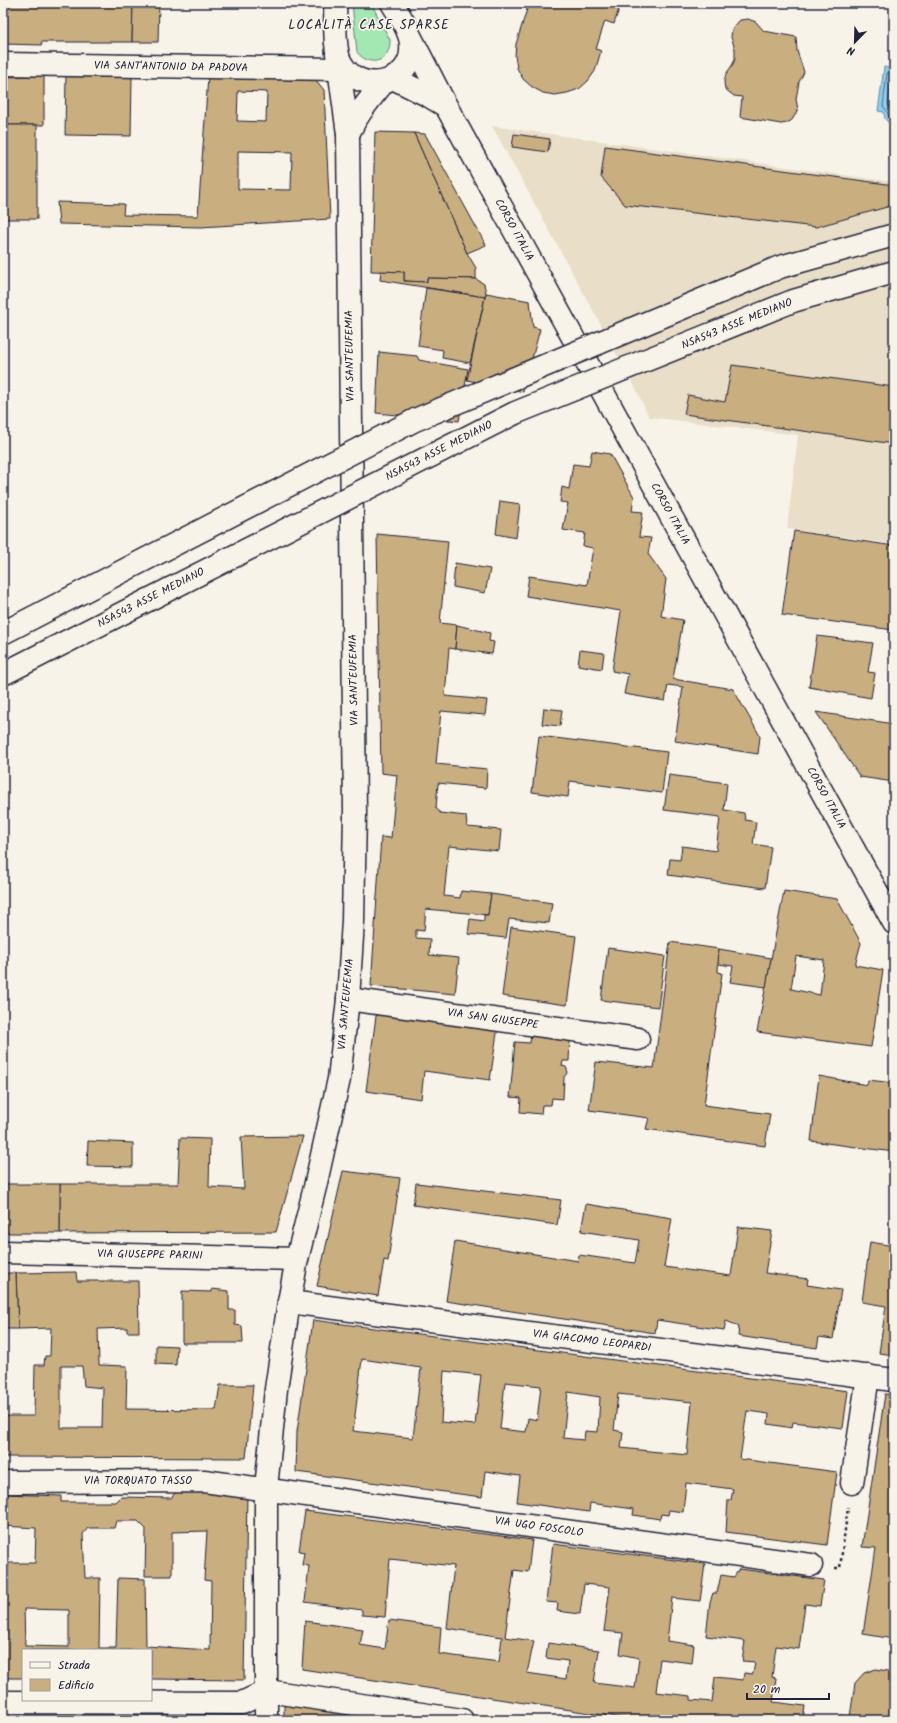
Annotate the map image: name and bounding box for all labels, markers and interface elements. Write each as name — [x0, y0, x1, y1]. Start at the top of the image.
district label: LOCALITÀ CASE SPARSE — [288, 15, 450, 36]
north arrow — [835, 22, 875, 62]
text: N — [845, 41, 858, 60]
street label: VIA SANT'ANTONIO DA PADOVA — [94, 57, 248, 77]
street label: CORSO ITALIA — [489, 196, 539, 265]
street label: NSA543 ASSE MEDIANO — [679, 293, 795, 355]
street label: VIA SANT'EUFEMIA — [340, 310, 360, 402]
street label: NSA543 ASSE MEDIANO — [382, 416, 496, 486]
street label: CORSO ITALIA — [645, 480, 695, 549]
street label: NSA543 ASSE MEDIANO — [94, 563, 208, 633]
street label: VIA SANT'EUFEMIA — [344, 634, 364, 726]
street label: CORSO ITALIA — [801, 764, 851, 833]
street label: VIA SANT'EUFEMIA — [333, 957, 359, 1051]
street label: VIA SAN GIUSEPPE — [446, 1004, 540, 1034]
street label: VIA GIUSEPPE PARINI — [97, 1245, 203, 1265]
street label: VIA GIACOMO LEOPARDI — [532, 1325, 652, 1357]
street label: VIA TORQUATO TASSO — [84, 1472, 192, 1490]
street label: VIA UGO FOSCOLO — [494, 1512, 585, 1542]
legend — [22, 1649, 152, 1701]
text: Strada — [58, 1656, 91, 1675]
scale bar — [747, 1675, 829, 1701]
text: Edificio — [58, 1676, 94, 1695]
text: 20 m — [753, 1680, 781, 1699]

